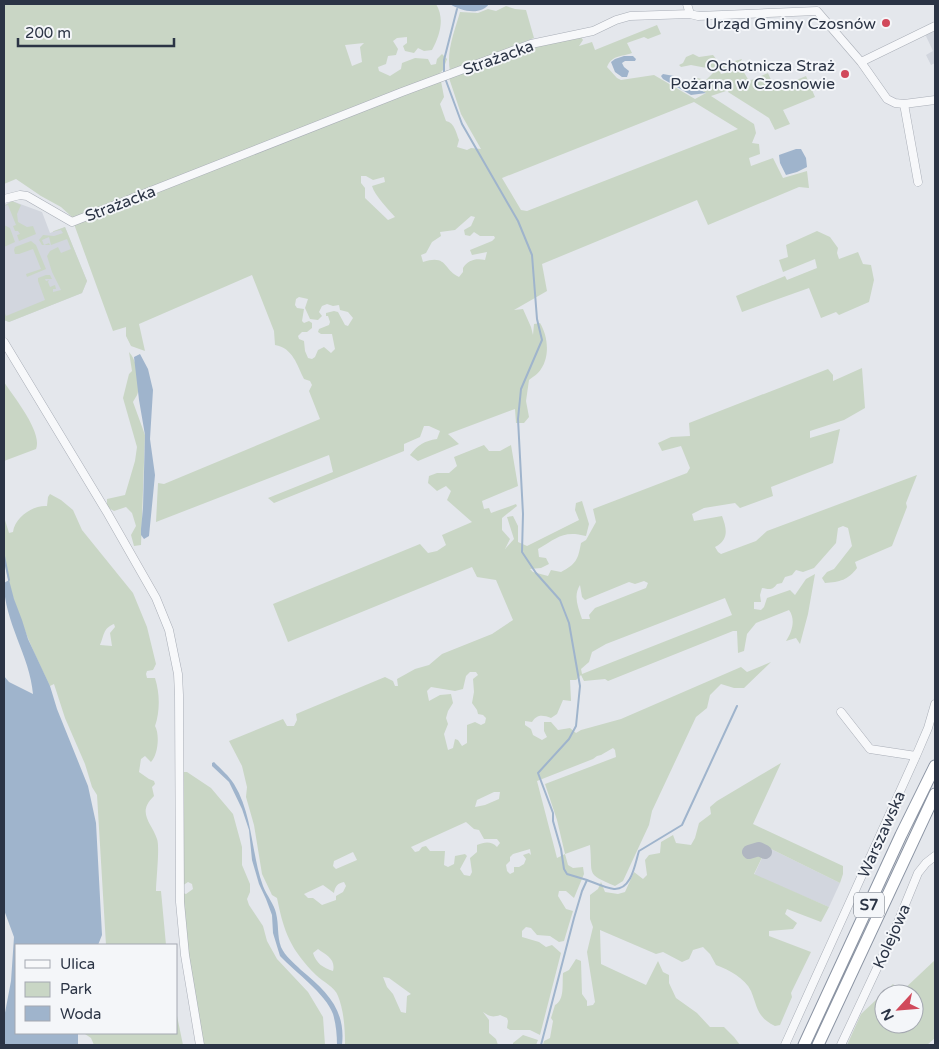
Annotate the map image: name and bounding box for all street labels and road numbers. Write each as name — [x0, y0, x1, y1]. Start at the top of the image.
street label: Strażacka — [460, 36, 536, 80]
street label: Strażacka — [82, 181, 158, 226]
street label: Warszawska — [854, 788, 910, 881]
road number: S7 — [854, 892, 884, 918]
street label: Kolejowa — [869, 901, 915, 972]

